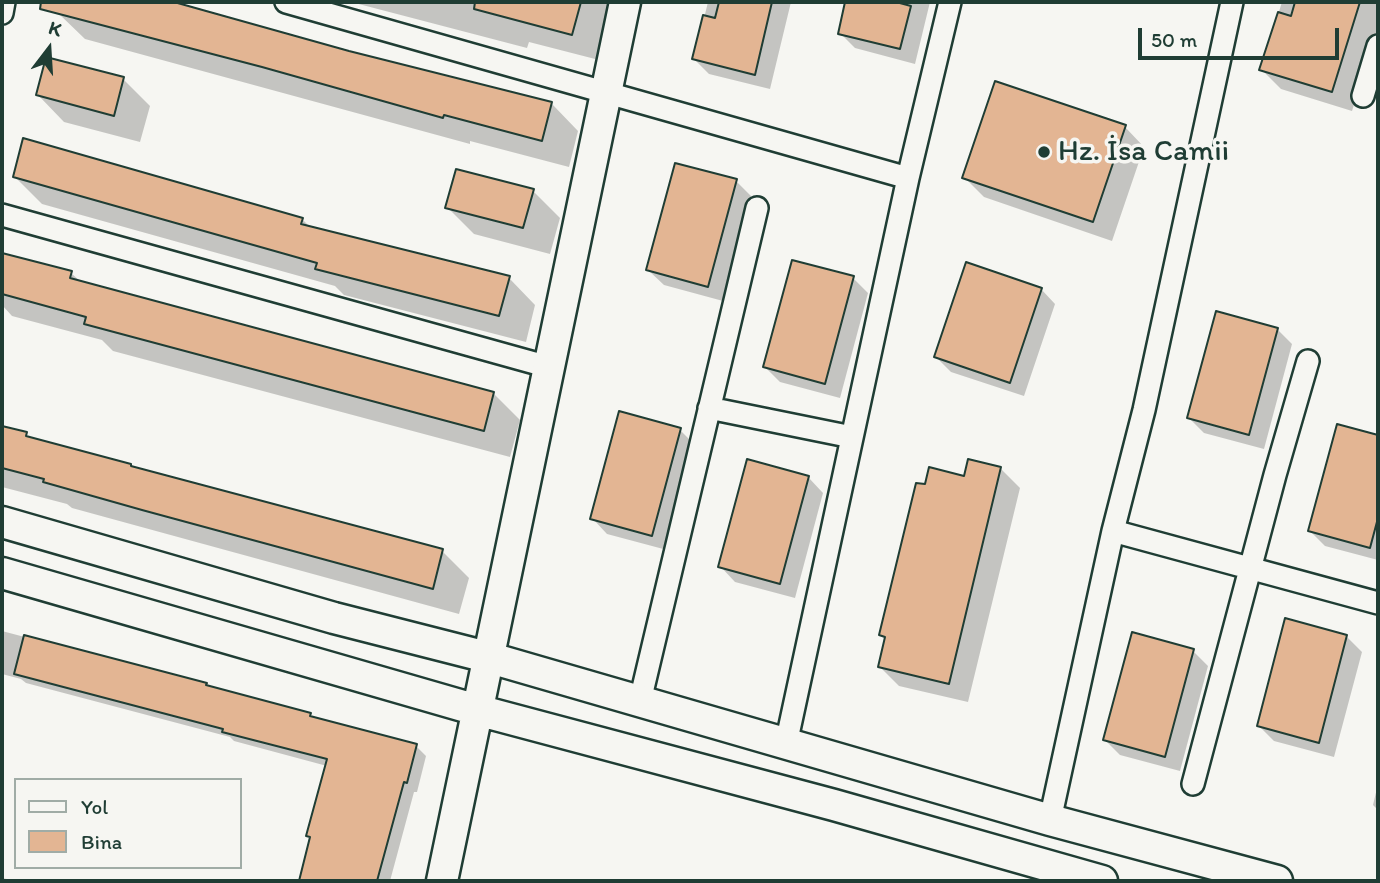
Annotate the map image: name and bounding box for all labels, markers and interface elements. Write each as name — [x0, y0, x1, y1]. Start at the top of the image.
north arrow — [14, 14, 84, 84]
scale bar — [1142, 14, 1343, 58]
text: K — [46, 16, 64, 41]
text: 50 m — [1151, 27, 1197, 52]
place label: Hz. İsa Camii — [1058, 134, 1229, 170]
marker: Hz. İsa Camii — [1036, 144, 1052, 160]
legend — [14, 778, 242, 869]
text: Yol — [81, 794, 108, 819]
text: Bina — [81, 829, 122, 854]

